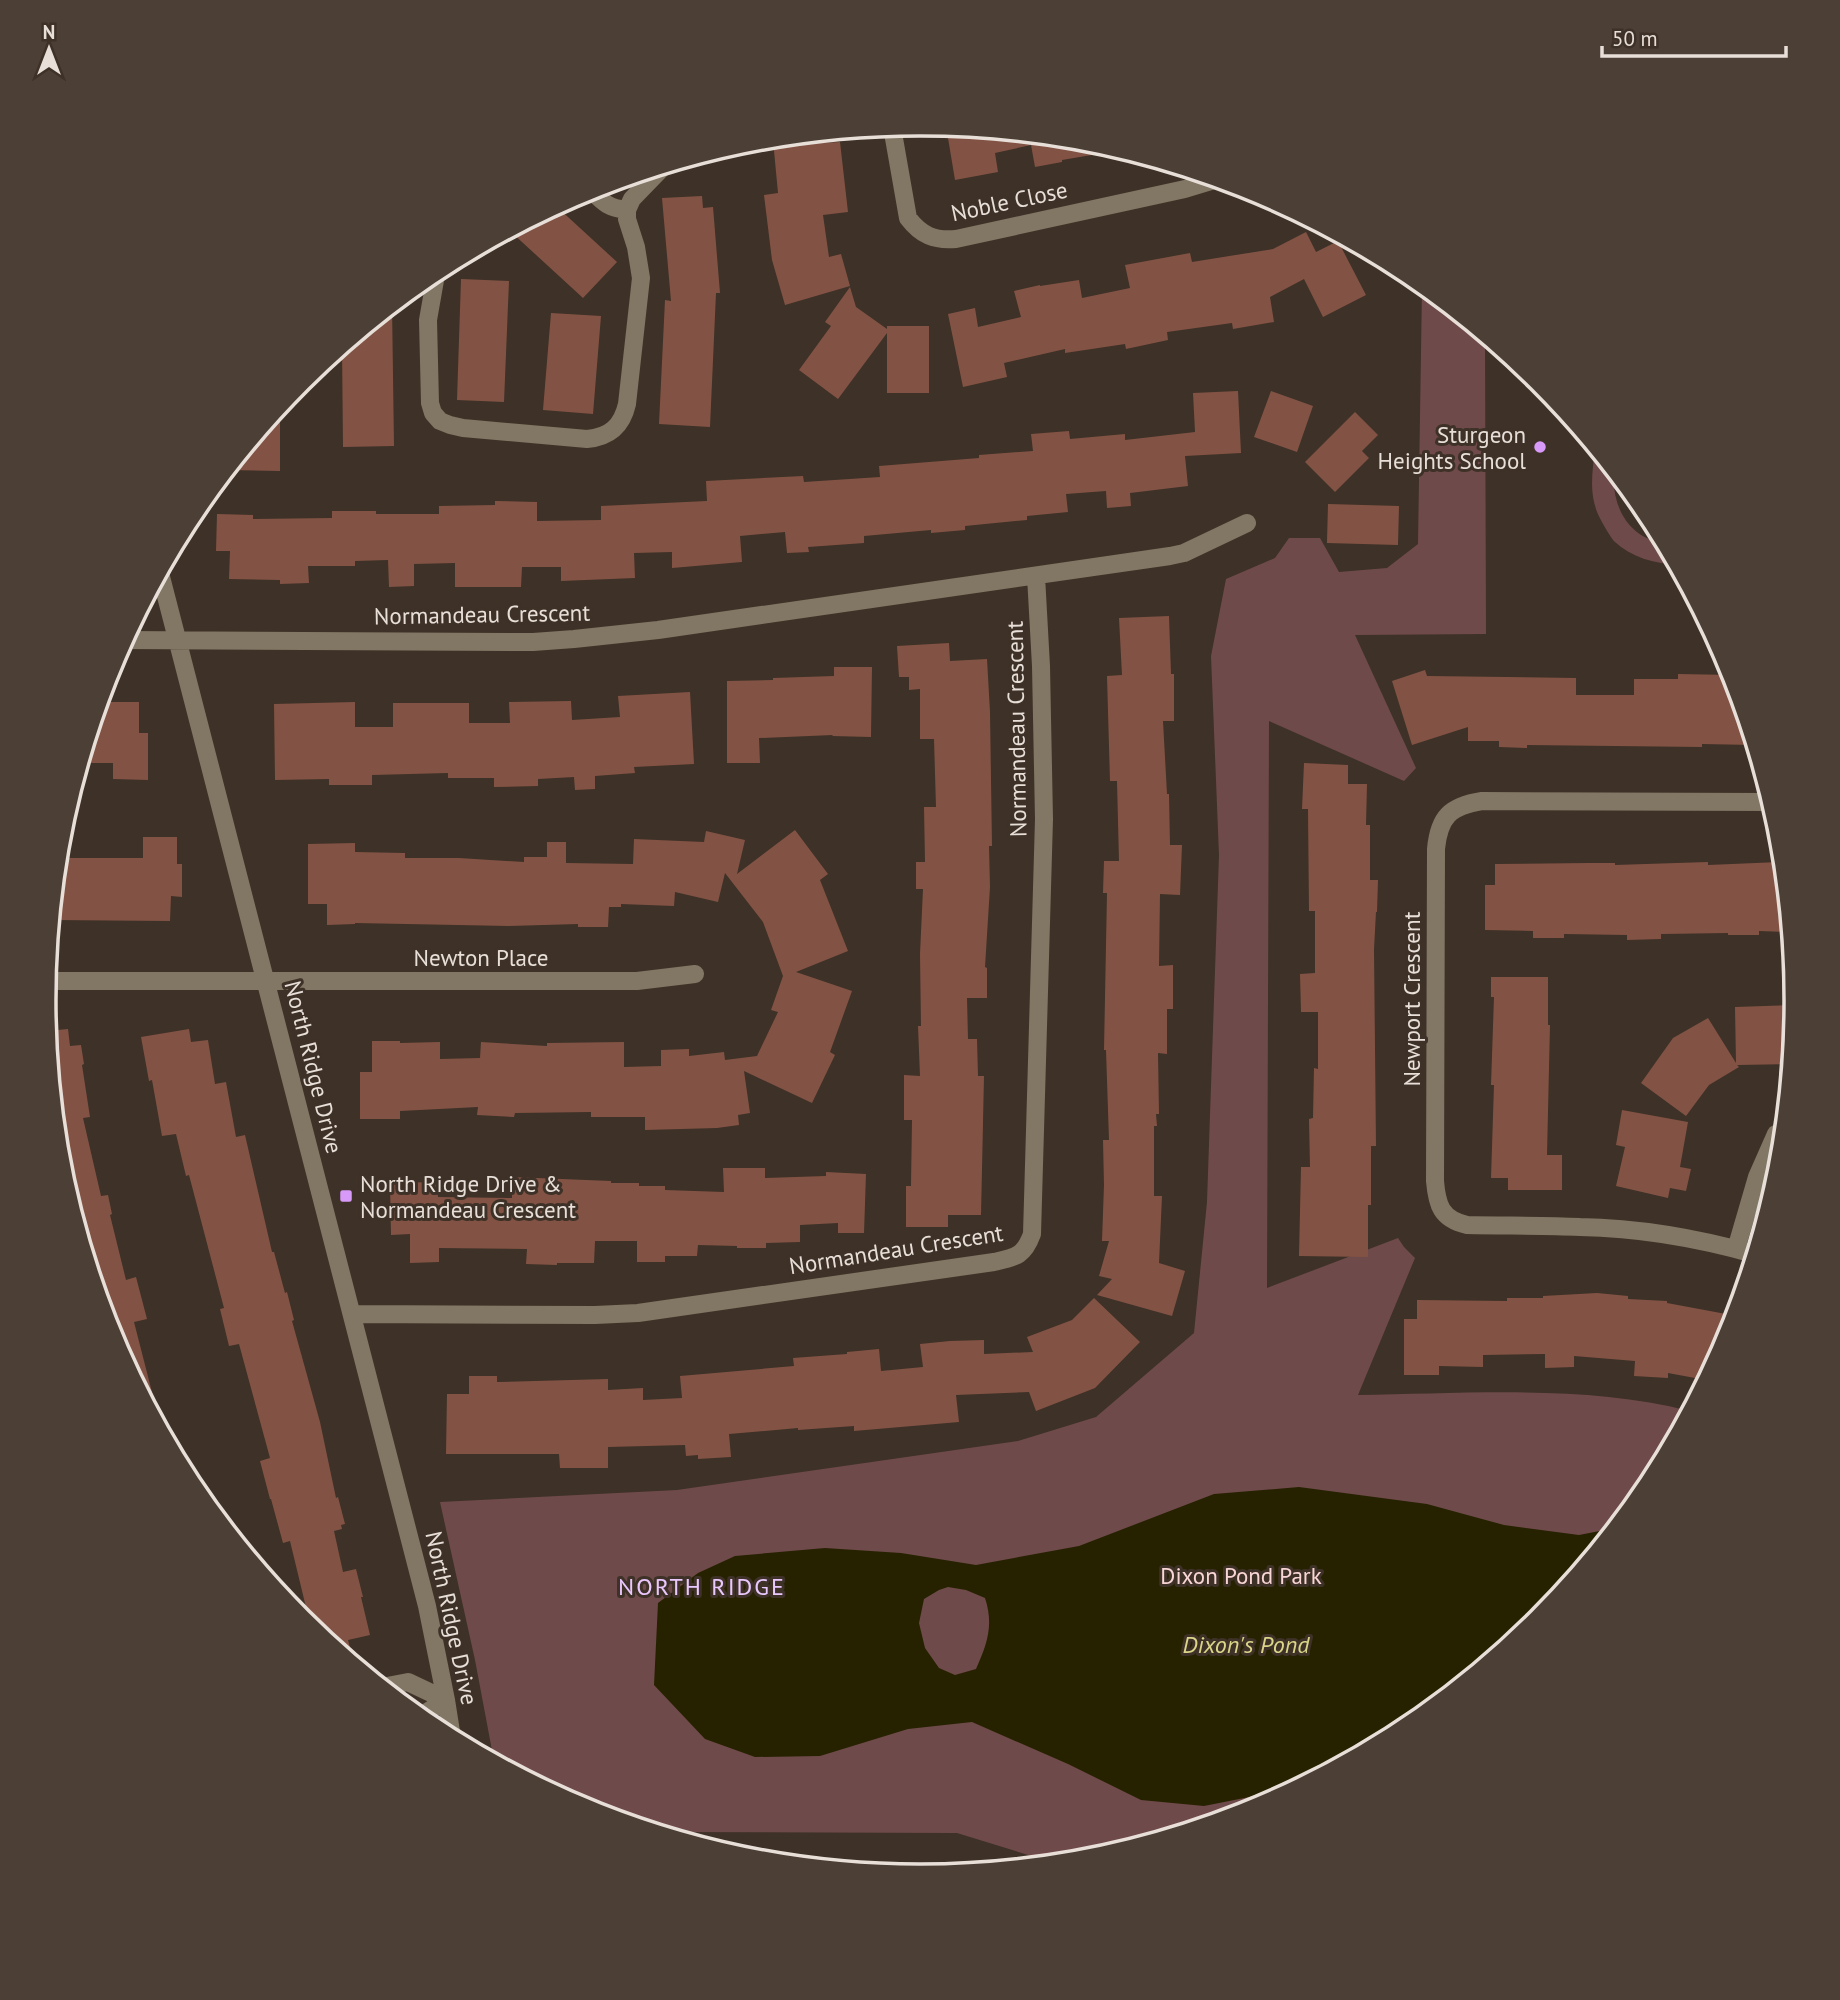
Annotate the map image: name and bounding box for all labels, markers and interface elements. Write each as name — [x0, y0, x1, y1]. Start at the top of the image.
north arrow — [14, 14, 84, 84]
scale bar — [1602, 14, 1786, 58]
text: N — [43, 20, 55, 44]
text: 50 m — [1612, 25, 1658, 52]
street label: Noble Close — [948, 175, 1070, 227]
place label: Sturgeon Heights School — [1378, 420, 1526, 475]
marker: Sturgeon Heights School — [1532, 439, 1548, 455]
street label: Normandeau Crescent — [374, 598, 591, 630]
street label: Normandeau Crescent — [1000, 620, 1032, 837]
street label: Newport Crescent — [1397, 911, 1426, 1086]
street label: Newton Place — [414, 943, 548, 972]
street label: North Ridge Drive — [279, 978, 349, 1156]
place label: North Ridge Drive & Normandeau Crescent — [360, 1169, 576, 1224]
marker: North Ridge Drive & Normandeau Crescent — [338, 1188, 354, 1204]
street label: Normandeau Crescent — [787, 1218, 1005, 1280]
street label: North Ridge Drive — [419, 1529, 485, 1707]
park label: Dixon Pond Park — [1160, 1561, 1322, 1590]
district label: NORTH RIDGE — [618, 1571, 786, 1602]
water label: Dixon's Pond — [1183, 1629, 1310, 1660]

